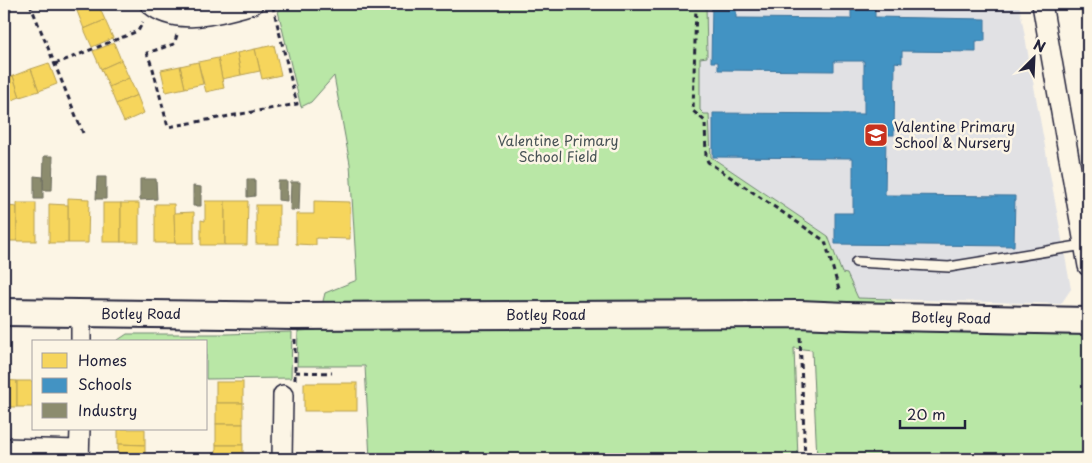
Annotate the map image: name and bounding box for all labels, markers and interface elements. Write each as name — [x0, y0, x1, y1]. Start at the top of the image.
north arrow — [1010, 32, 1060, 82]
text: N — [1030, 34, 1049, 58]
place label: Valentine Primary School & Nursery — [894, 116, 1015, 153]
school or university icon: Valentine Primary School & Nursery — [863, 122, 889, 148]
park label: Valentine Primary School Field — [498, 130, 618, 167]
street label: Botley Road — [101, 303, 181, 324]
street label: Botley Road — [506, 304, 586, 325]
street label: Botley Road — [911, 306, 991, 329]
legend — [32, 340, 208, 430]
text: Homes — [78, 348, 127, 371]
text: Schools — [78, 372, 132, 395]
text: Industry — [78, 398, 137, 421]
scale bar — [900, 398, 964, 430]
text: 20 m — [907, 402, 946, 425]

